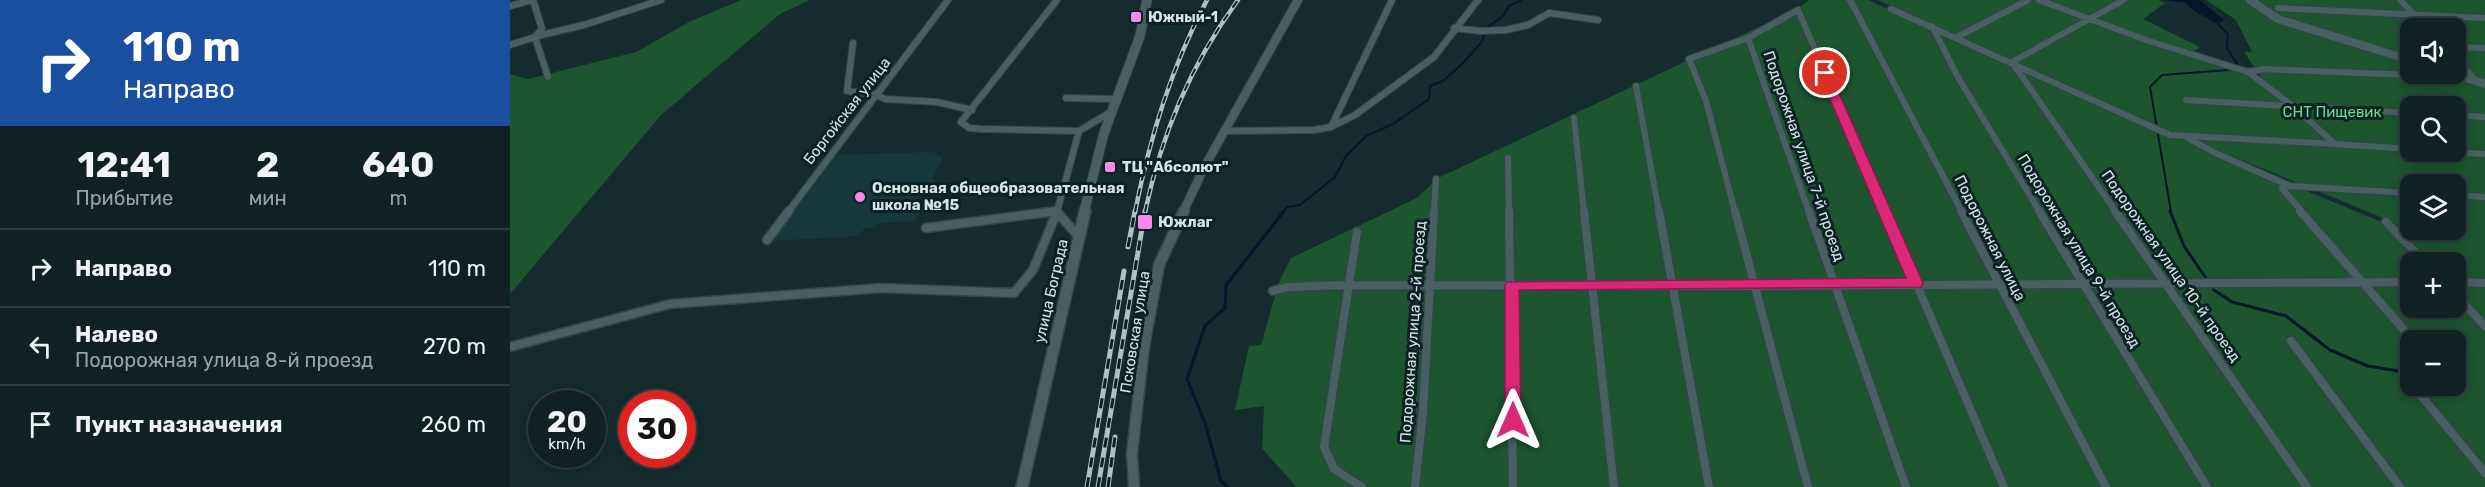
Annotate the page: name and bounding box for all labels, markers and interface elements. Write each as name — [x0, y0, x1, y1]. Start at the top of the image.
place label: Южный-1 — [1148, 9, 1218, 26]
marker: Южный-1 — [1129, 10, 1143, 24]
map controls — [2400, 18, 2466, 396]
button: sound — [2400, 18, 2466, 84]
text: 110 m — [123, 22, 241, 72]
icon: right — [24, 24, 102, 102]
pin — [1799, 47, 1850, 98]
street label: Подорожная улица 7-й проезд — [1759, 48, 1849, 264]
street label: Боргойская улица — [800, 54, 894, 168]
icon: arrive — [1808, 56, 1841, 89]
text: Направо — [123, 73, 235, 105]
button: search — [2400, 96, 2466, 162]
park label: СНТ Пищевик — [2282, 103, 2382, 121]
text: 12:41 — [78, 143, 171, 186]
text: 2 — [256, 143, 279, 186]
text: 640 — [362, 143, 435, 186]
street label: Подорожная улица 9-й проезд — [2014, 151, 2144, 351]
place label: ТЦ "Абсолют" — [1122, 158, 1229, 176]
marker: ТЦ "Абсолют" — [1103, 160, 1117, 174]
street label: Подорожная улица 10-й проезд — [2098, 167, 2244, 365]
street label: Подорожная улица — [1950, 172, 2030, 304]
button: layers — [2400, 174, 2466, 240]
place label: Основная общеобразовательная школа №15 — [872, 179, 1125, 214]
text: Прибытие — [75, 186, 173, 210]
text: мин — [249, 186, 287, 210]
text: m — [389, 186, 407, 210]
marker: Основная общеобразовательная школа №15 — [853, 190, 867, 204]
marker: Южлаг — [1136, 213, 1154, 231]
place label: Южлаг — [1158, 213, 1212, 231]
street label: Подорожная улица 2-й проезд — [1396, 220, 1430, 444]
street label: улица Бограда — [1030, 237, 1072, 345]
icon: right — [24, 252, 57, 285]
button: + — [2400, 252, 2466, 318]
text: Направо — [75, 255, 172, 282]
text: 110 m — [428, 255, 486, 282]
street label: Псковская улица — [1116, 270, 1154, 394]
text: Налево — [75, 321, 158, 348]
icon: left — [24, 330, 57, 363]
button: − — [2400, 330, 2466, 396]
text: 270 m — [423, 333, 486, 360]
text: Подорожная улица 8-й проезд — [75, 348, 373, 372]
position arrow — [1481, 388, 1545, 452]
speed limit sign: 30 — [618, 390, 696, 468]
text: 20 — [547, 404, 587, 440]
icon: arrive — [24, 408, 57, 441]
text: Пункт назначения — [75, 411, 283, 438]
text: 260 m — [421, 411, 486, 438]
text: km/h — [548, 435, 586, 453]

